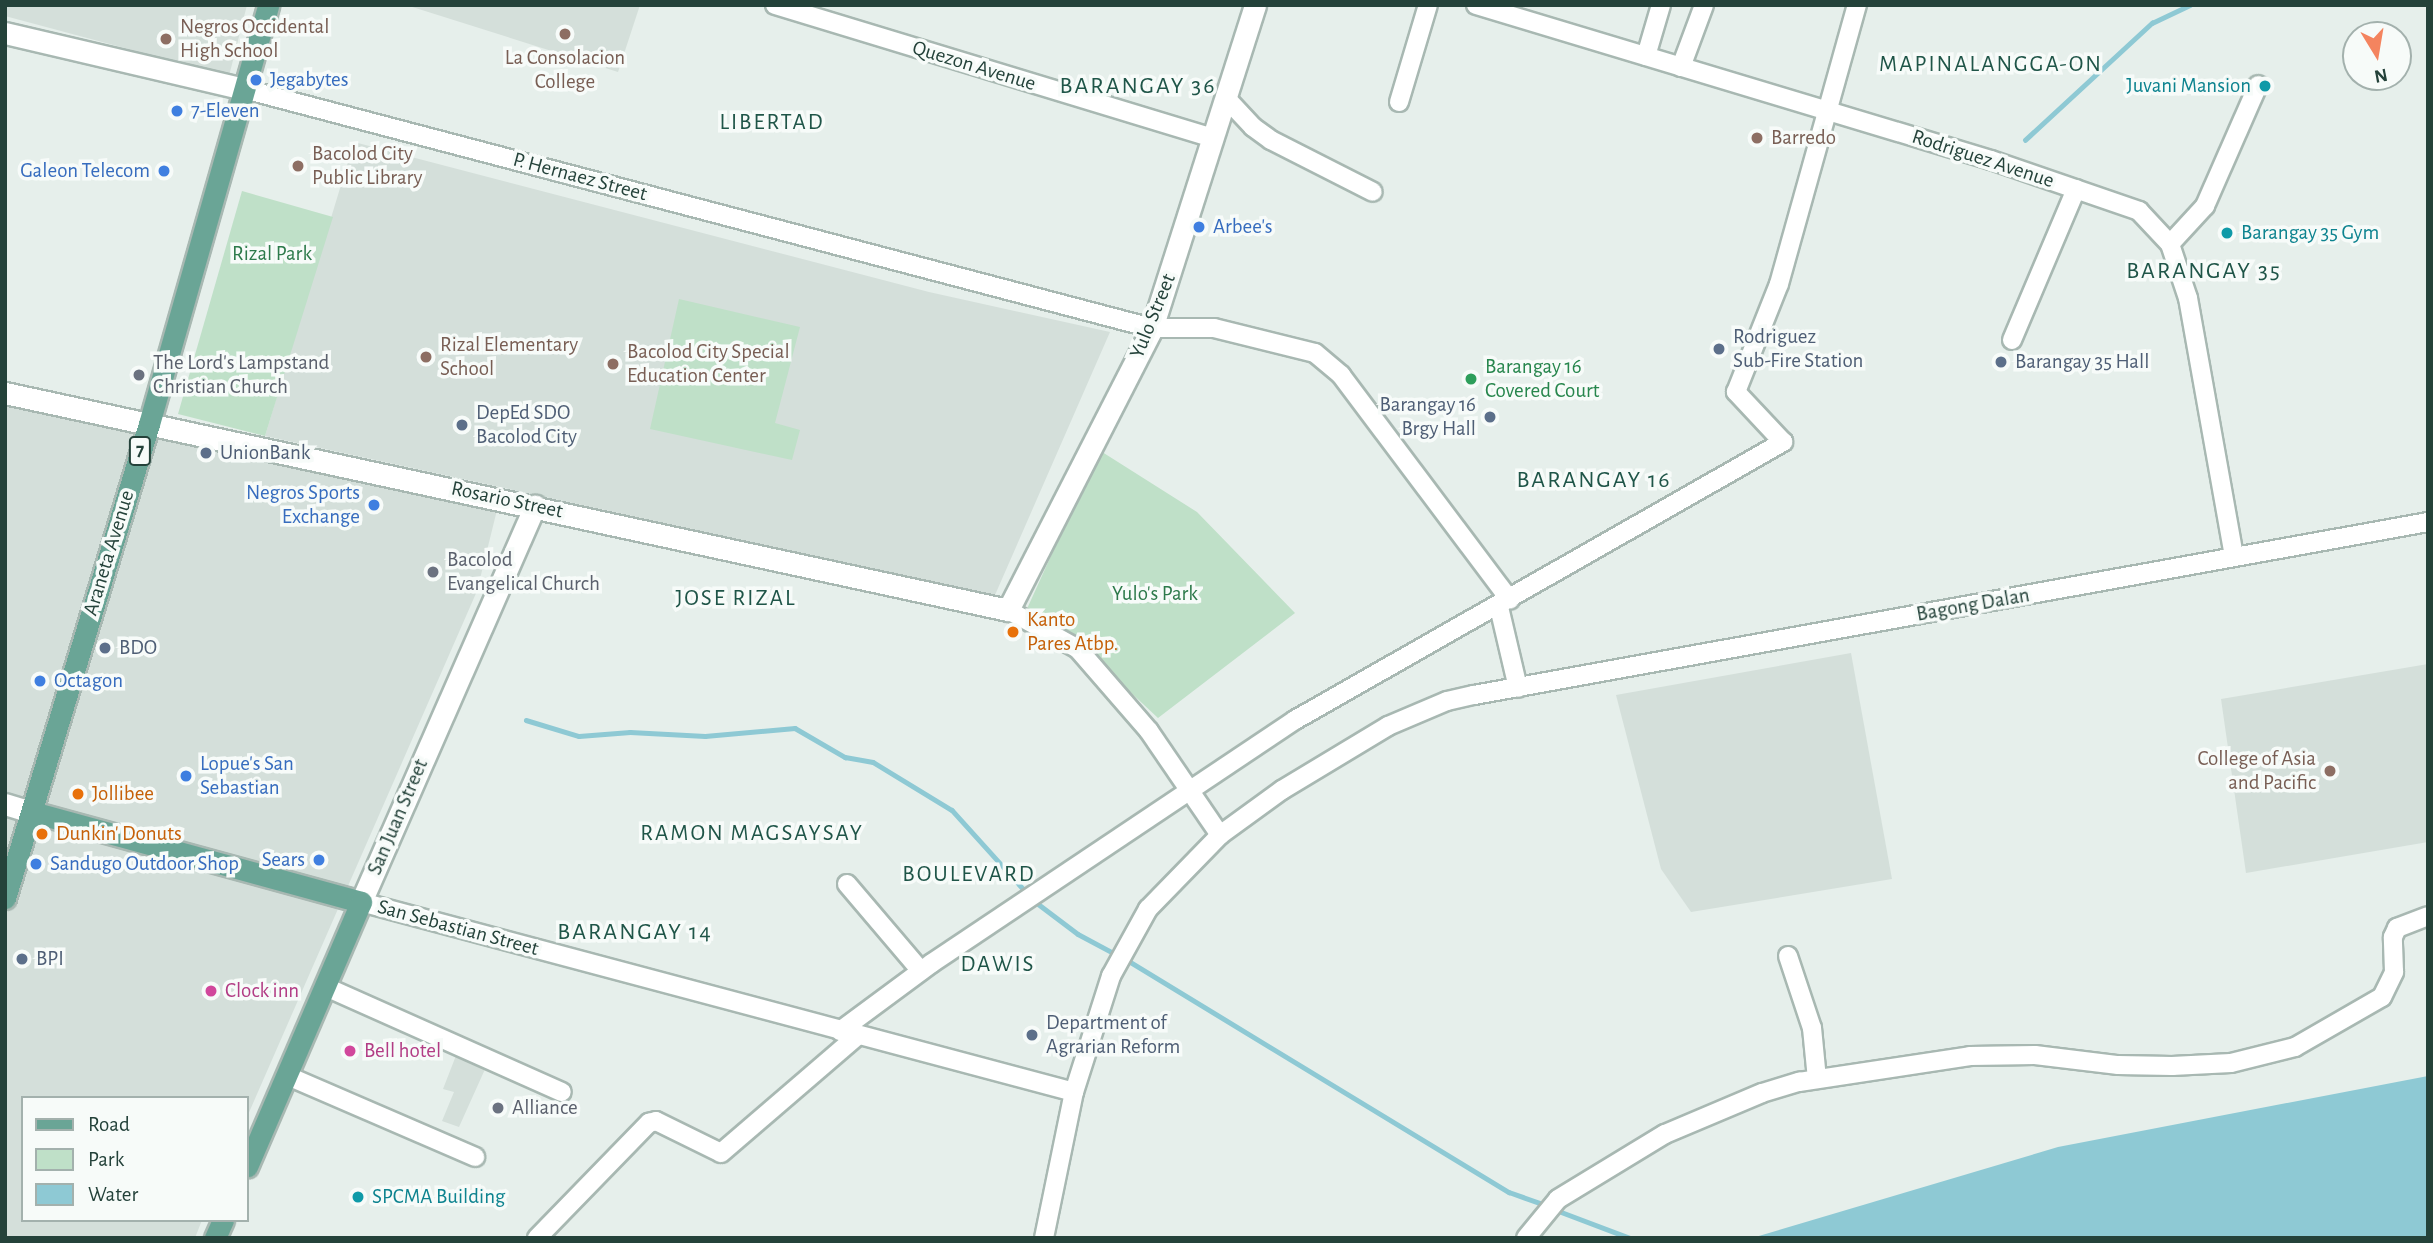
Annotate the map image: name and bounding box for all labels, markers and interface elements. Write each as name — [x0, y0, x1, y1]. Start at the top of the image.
place label: Negros Occidental High School — [180, 14, 329, 64]
north arrow — [2342, 21, 2412, 91]
marker: La Consolacion College — [557, 26, 573, 42]
marker: Negros Occidental High School — [158, 31, 174, 47]
street label: Quezon Avenue — [909, 35, 1039, 97]
place label: La Consolacion College — [505, 45, 625, 95]
district label: MAPINALANGGA-ON — [1881, 51, 2101, 79]
text: N — [2372, 65, 2389, 86]
place label: Jegabytes — [270, 67, 349, 93]
marker: Jegabytes — [248, 72, 264, 88]
district label: BARANGAY 36 — [1061, 73, 1215, 101]
place label: Juvani Mansion — [2126, 73, 2251, 99]
marker: Juvani Mansion — [2257, 78, 2273, 94]
place label: 7-Eleven — [191, 98, 260, 124]
marker: 7-Eleven — [169, 103, 185, 119]
district label: LIBERTAD — [720, 109, 824, 137]
street label: Rodriguez Avenue — [1909, 124, 2057, 194]
place label: Barredo — [1771, 125, 1836, 151]
marker: Barredo — [1749, 130, 1765, 146]
place label: Bacolod City Public Library — [312, 141, 422, 191]
street label: P. Hernaez Street — [510, 147, 650, 207]
place label: Galeon Telecom — [20, 158, 150, 184]
marker: Bacolod City Public Library — [290, 158, 306, 174]
marker: Galeon Telecom — [156, 163, 172, 179]
place label: Arbee's — [1213, 214, 1273, 240]
marker: Arbee's — [1191, 219, 1207, 235]
place label: Barangay 35 Gym — [2241, 220, 2379, 246]
marker: Barangay 35 Gym — [2219, 225, 2235, 241]
park label: Rizal Park — [232, 241, 312, 267]
district label: BARANGAY 35 — [2128, 258, 2280, 286]
street label: Yulo Street — [1125, 270, 1181, 362]
place label: Rodriguez Sub-Fire Station — [1733, 324, 1863, 374]
place label: Rizal Elementary School — [440, 332, 578, 382]
place label: Bacolod City Special Education Center — [627, 339, 790, 389]
marker: Rodriguez Sub-Fire Station — [1711, 341, 1727, 357]
marker: Rizal Elementary School — [418, 349, 434, 365]
place label: Barangay 35 Hall — [2015, 349, 2149, 375]
place label: The Lord's Lampstand Christian Church — [153, 350, 329, 400]
place label: Barangay 16 Covered Court — [1485, 354, 1599, 404]
marker: Barangay 35 Hall — [1993, 354, 2009, 370]
marker: Bacolod City Special Education Center — [605, 356, 621, 372]
marker: The Lord's Lampstand Christian Church — [131, 367, 147, 383]
marker: Barangay 16 Covered Court — [1463, 371, 1479, 387]
place label: Barangay 16 Brgy Hall — [1379, 392, 1476, 442]
place label: DepEd SDO Bacolod City — [476, 400, 577, 450]
marker: Barangay 16 Brgy Hall — [1482, 409, 1498, 425]
marker: DepEd SDO Bacolod City — [454, 417, 470, 433]
road number: 7 — [128, 436, 152, 466]
place label: UnionBank — [220, 440, 310, 466]
marker: UnionBank — [198, 445, 214, 461]
district label: BARANGAY 16 — [1518, 467, 1670, 495]
street label: Rosario Street — [449, 476, 565, 524]
place label: Negros Sports Exchange — [246, 480, 360, 530]
street label: Araneta Avenue — [78, 487, 140, 619]
marker: Negros Sports Exchange — [366, 497, 382, 513]
place label: Bacolod Evangelical Church — [447, 547, 600, 597]
marker: Bacolod Evangelical Church — [425, 564, 441, 580]
park label: Yulo's Park — [1112, 581, 1198, 607]
street label: Bagong Dalan — [1914, 583, 2032, 627]
district label: JOSE RIZAL — [677, 585, 795, 613]
place label: Kanto Pares Atbp. — [1027, 607, 1118, 657]
marker: Kanto Pares Atbp. — [1005, 624, 1021, 640]
place label: BDO — [119, 635, 157, 661]
marker: BDO — [97, 640, 113, 656]
place label: Octagon — [54, 668, 123, 694]
marker: Octagon — [32, 673, 48, 689]
place label: College of Asia and Pacific — [2198, 746, 2316, 796]
place label: Lopue's San Sebastian — [200, 751, 294, 801]
street label: San Juan Street — [362, 755, 434, 879]
marker: College of Asia and Pacific — [2322, 763, 2338, 779]
marker: Lopue's San Sebastian — [178, 768, 194, 784]
place label: Jollibee — [92, 781, 154, 807]
marker: Jollibee — [70, 786, 86, 802]
district label: RAMON MAGSAYSAY — [642, 820, 862, 848]
place label: Dunkin' Donuts — [56, 821, 182, 847]
marker: Dunkin' Donuts — [34, 826, 50, 842]
place label: Sears — [262, 847, 305, 873]
place label: Sandugo Outdoor Shop — [50, 851, 239, 877]
marker: Sears — [311, 852, 327, 868]
marker: Sandugo Outdoor Shop — [28, 856, 44, 872]
district label: BOULEVARD — [903, 861, 1035, 889]
street label: San Sebastian Street — [375, 894, 541, 962]
district label: BARANGAY 14 — [559, 919, 711, 947]
place label: BPI — [36, 946, 64, 972]
marker: BPI — [14, 951, 30, 967]
district label: DAWIS — [961, 951, 1035, 979]
place label: Clock inn — [225, 978, 299, 1004]
marker: Clock inn — [203, 983, 219, 999]
place label: Department of Agrarian Reform — [1046, 1010, 1180, 1060]
marker: Department of Agrarian Reform — [1024, 1027, 1040, 1043]
place label: Bell hotel — [364, 1038, 441, 1064]
marker: Bell hotel — [342, 1043, 358, 1059]
place label: Alliance — [512, 1095, 578, 1121]
legend — [21, 1096, 248, 1222]
marker: Alliance — [490, 1100, 506, 1116]
text: Road — [88, 1114, 130, 1135]
text: Park — [88, 1149, 124, 1170]
text: Water — [88, 1184, 138, 1205]
place label: SPCMA Building — [372, 1184, 505, 1210]
marker: SPCMA Building — [350, 1189, 366, 1205]

